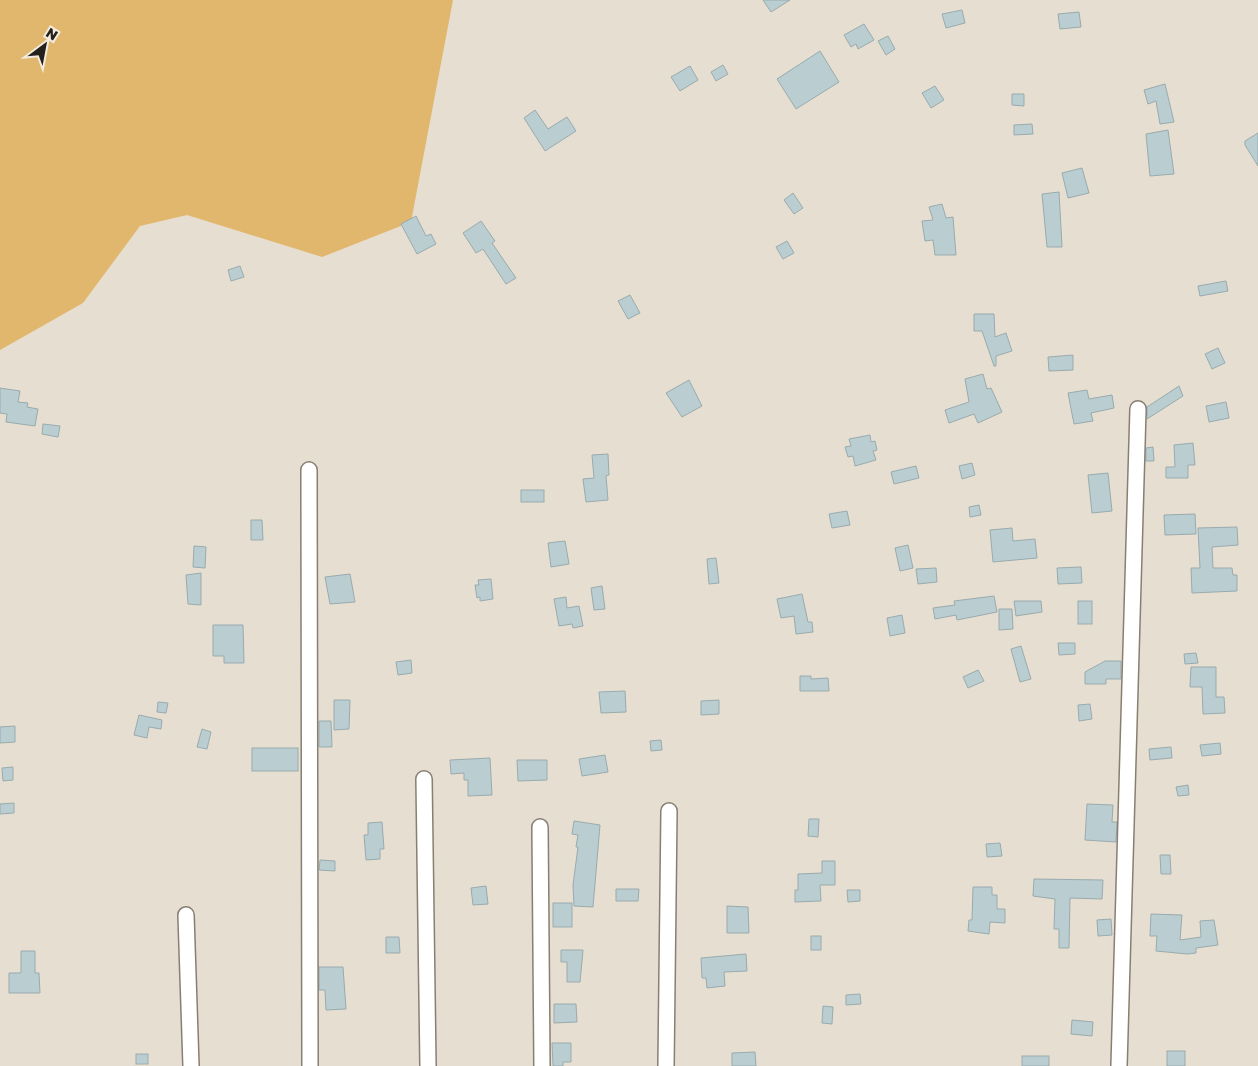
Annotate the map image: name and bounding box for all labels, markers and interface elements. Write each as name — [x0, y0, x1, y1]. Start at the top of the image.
north arrow — [20, 20, 70, 70]
text: N — [43, 24, 61, 44]

